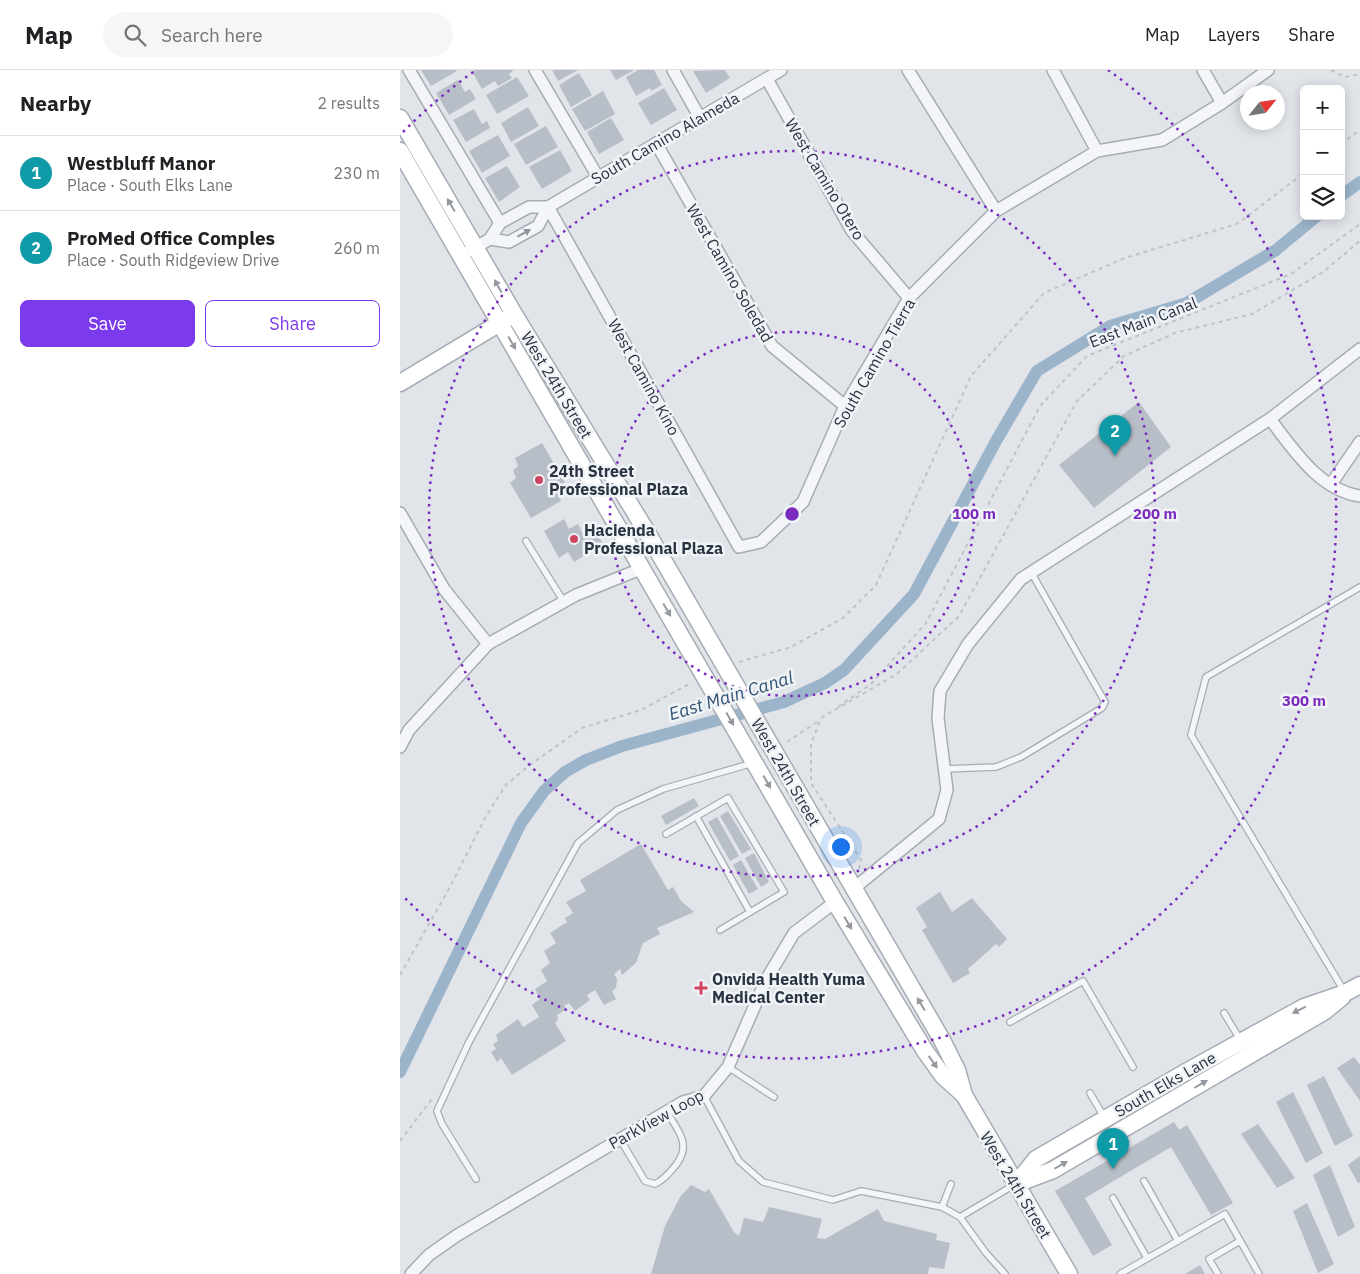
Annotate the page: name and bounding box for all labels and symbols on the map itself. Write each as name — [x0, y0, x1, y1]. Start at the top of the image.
north arrow — [1240, 85, 1285, 130]
street label: South Camino Alameda — [587, 87, 743, 189]
street label: West Camino Otero — [781, 114, 869, 244]
one-way arrow — [447, 198, 456, 211]
street label: West Camino Soledad — [682, 200, 778, 346]
one-way arrow — [518, 229, 531, 238]
one-way arrow — [494, 279, 503, 292]
street label: East Main Canal — [1086, 292, 1200, 352]
street label: South Camino Tierra — [829, 294, 919, 431]
street label: West Camino Kino — [604, 315, 684, 439]
street label: West 24th Street — [517, 328, 597, 442]
one-way arrow — [508, 336, 517, 349]
pin: 2 — [1099, 415, 1131, 456]
place label: 24th Street Professional Plaza — [549, 461, 688, 499]
marker: 24th Street Professional Plaza — [533, 474, 545, 486]
text: 100 m — [952, 504, 996, 523]
text: 200 m — [1133, 504, 1177, 523]
centre of rings — [783, 505, 801, 523]
place label: Hacienda Professional Plaza — [584, 520, 723, 558]
marker: Hacienda Professional Plaza — [568, 533, 580, 545]
one-way arrow — [663, 603, 671, 618]
water label: East Main Canal — [666, 666, 796, 725]
text: 300 m — [1282, 691, 1326, 710]
one-way arrow — [725, 712, 734, 725]
street label: West 24th Street — [747, 714, 825, 830]
one-way arrow — [762, 776, 771, 789]
your location — [828, 834, 854, 860]
one-way arrow — [843, 917, 852, 930]
place label: Onvida Health Yuma Medical Center — [712, 969, 865, 1007]
marker: Onvida Health Yuma Medical Center — [694, 981, 708, 995]
one-way arrow — [917, 997, 926, 1011]
one-way arrow — [1292, 1006, 1307, 1014]
street label: South Elks Lane — [1111, 1047, 1219, 1121]
one-way arrow — [927, 1055, 938, 1068]
one-way arrow — [1195, 1079, 1208, 1088]
street label: ParkView Loop — [605, 1085, 707, 1153]
street label: West 24th Street — [976, 1128, 1056, 1242]
pin: 1 — [1097, 1128, 1129, 1169]
one-way arrow — [1053, 1161, 1068, 1169]

